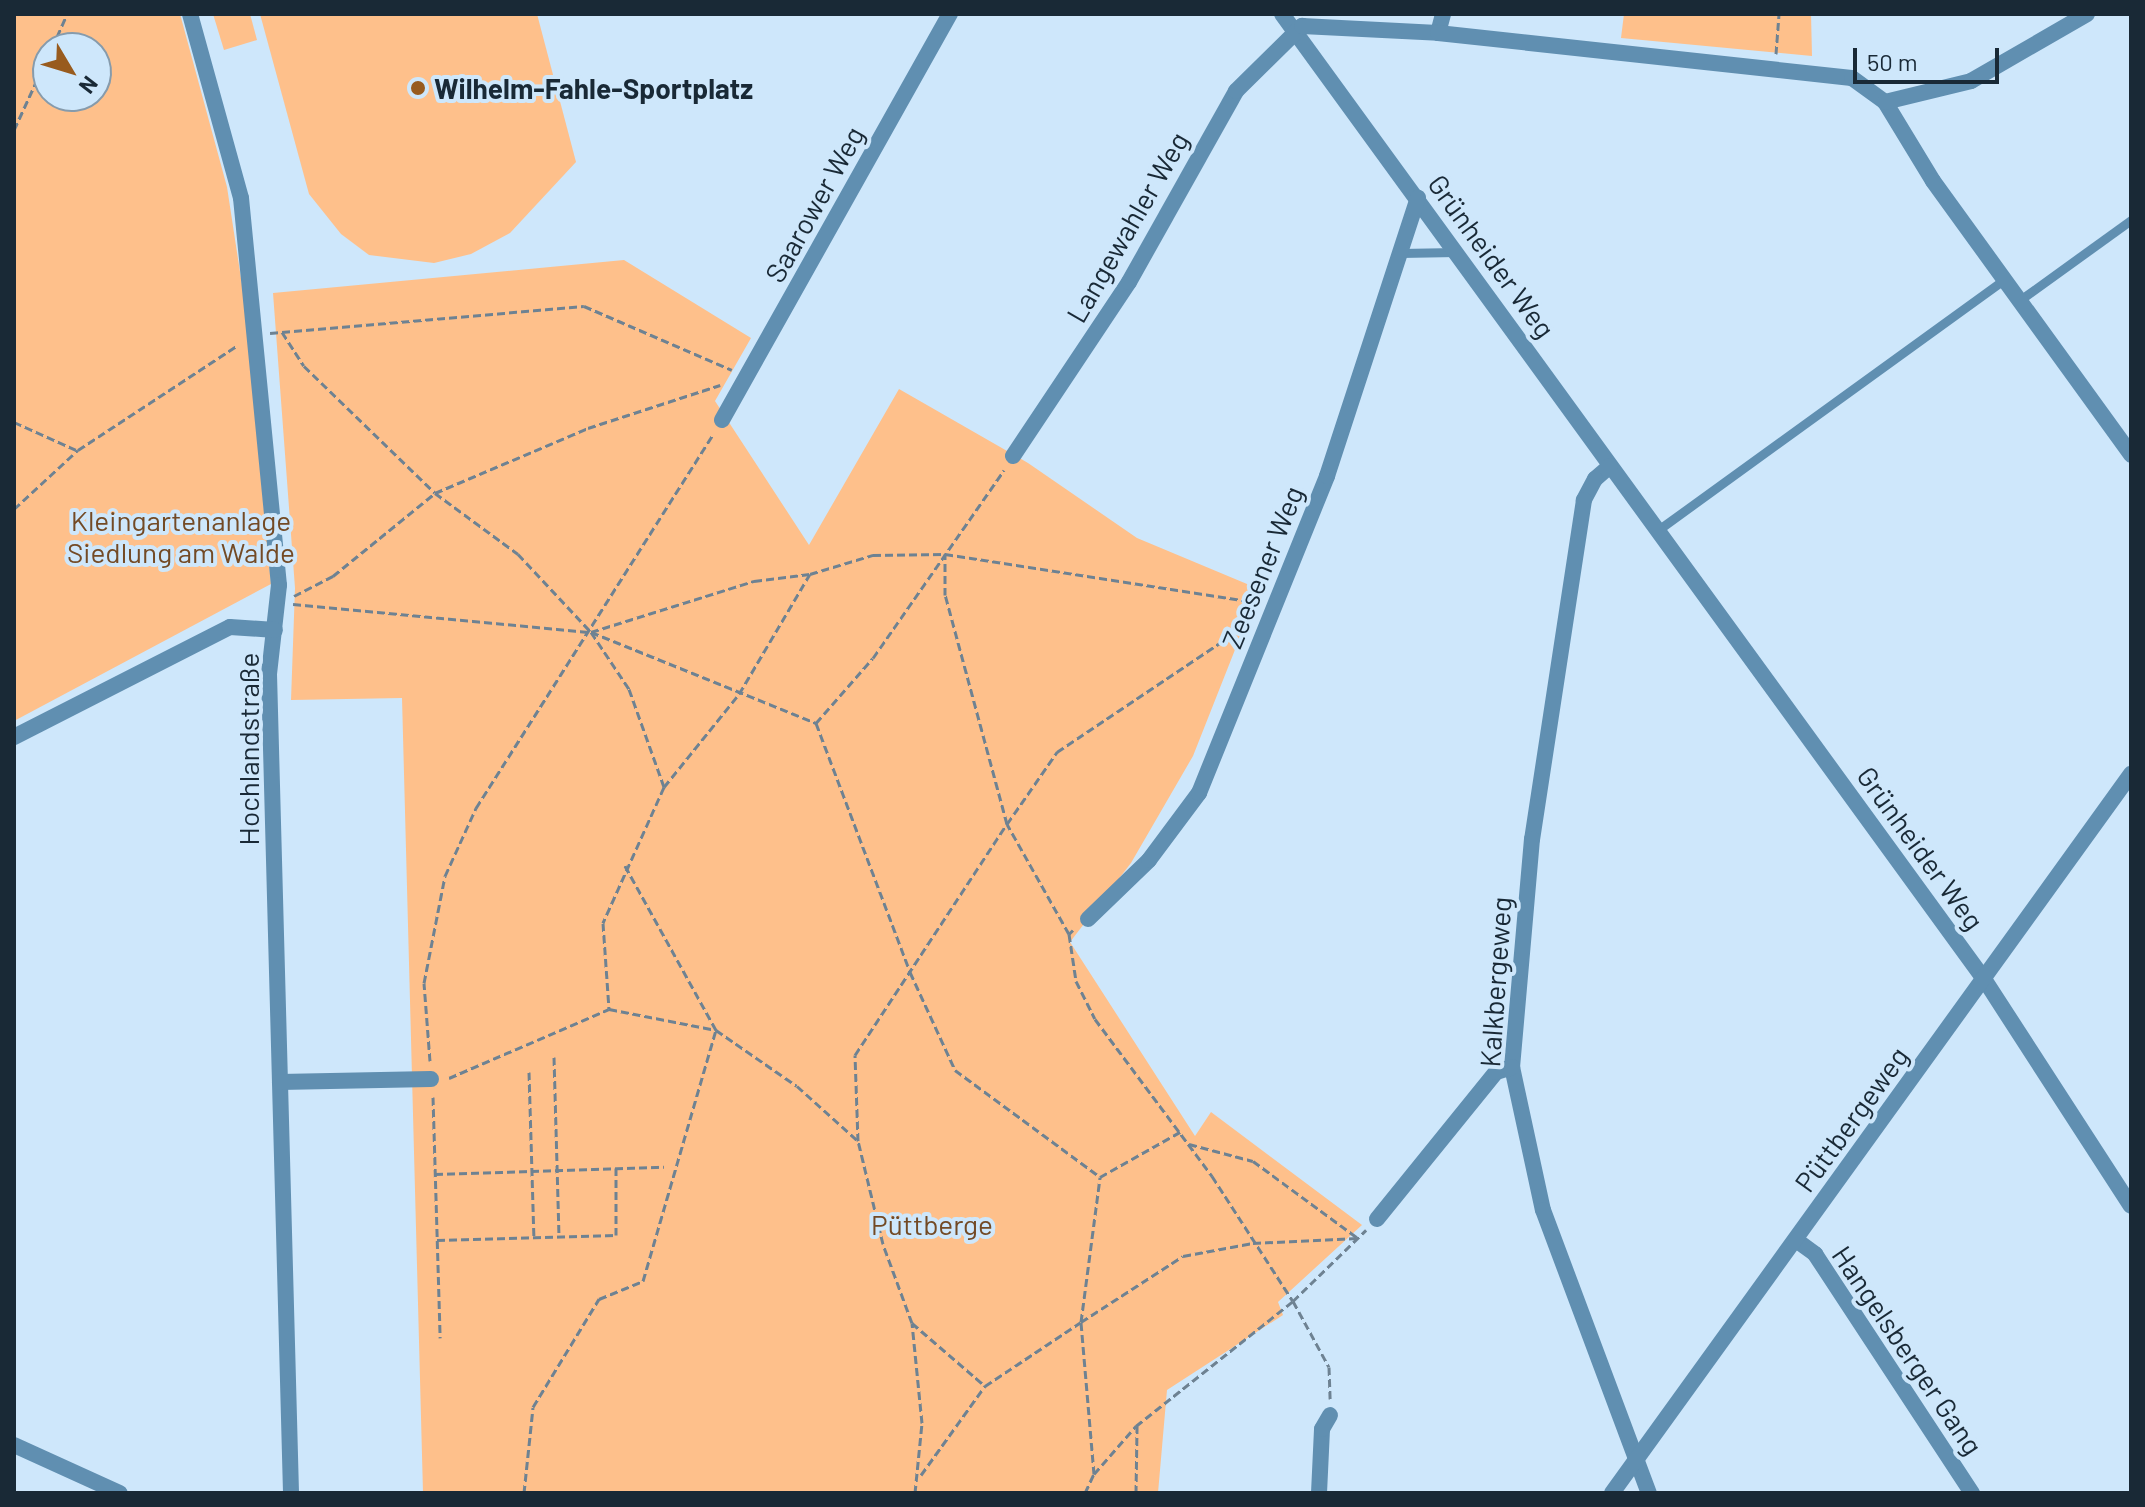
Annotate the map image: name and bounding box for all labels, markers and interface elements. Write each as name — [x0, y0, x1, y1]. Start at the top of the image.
north arrow — [32, 32, 112, 112]
scale bar — [1857, 32, 2003, 82]
text: 50 m — [1867, 47, 1918, 76]
place label: Wilhelm-Fahle-Sportplatz — [434, 71, 753, 105]
text: N — [75, 72, 104, 99]
marker: Wilhelm-Fahle-Sportplatz — [409, 79, 427, 97]
street label: Saarower Weg — [757, 120, 871, 288]
street label: Langewahler Weg — [1059, 126, 1195, 328]
street label: Grünheider Weg — [1422, 168, 1562, 344]
street label: Zeesener Weg — [1214, 481, 1310, 653]
park label: Kleingartenanlage Siedlung am Walde — [67, 503, 295, 569]
street label: Hochlandstraße — [231, 653, 265, 845]
street label: Grünheider Weg — [1851, 760, 1991, 936]
street label: Kalkbergeweg — [1472, 896, 1518, 1068]
street label: Püttbergeweg — [1787, 1040, 1915, 1198]
park label: Püttberge — [871, 1207, 993, 1241]
street label: Hangelsberger Gang — [1826, 1239, 1990, 1461]

